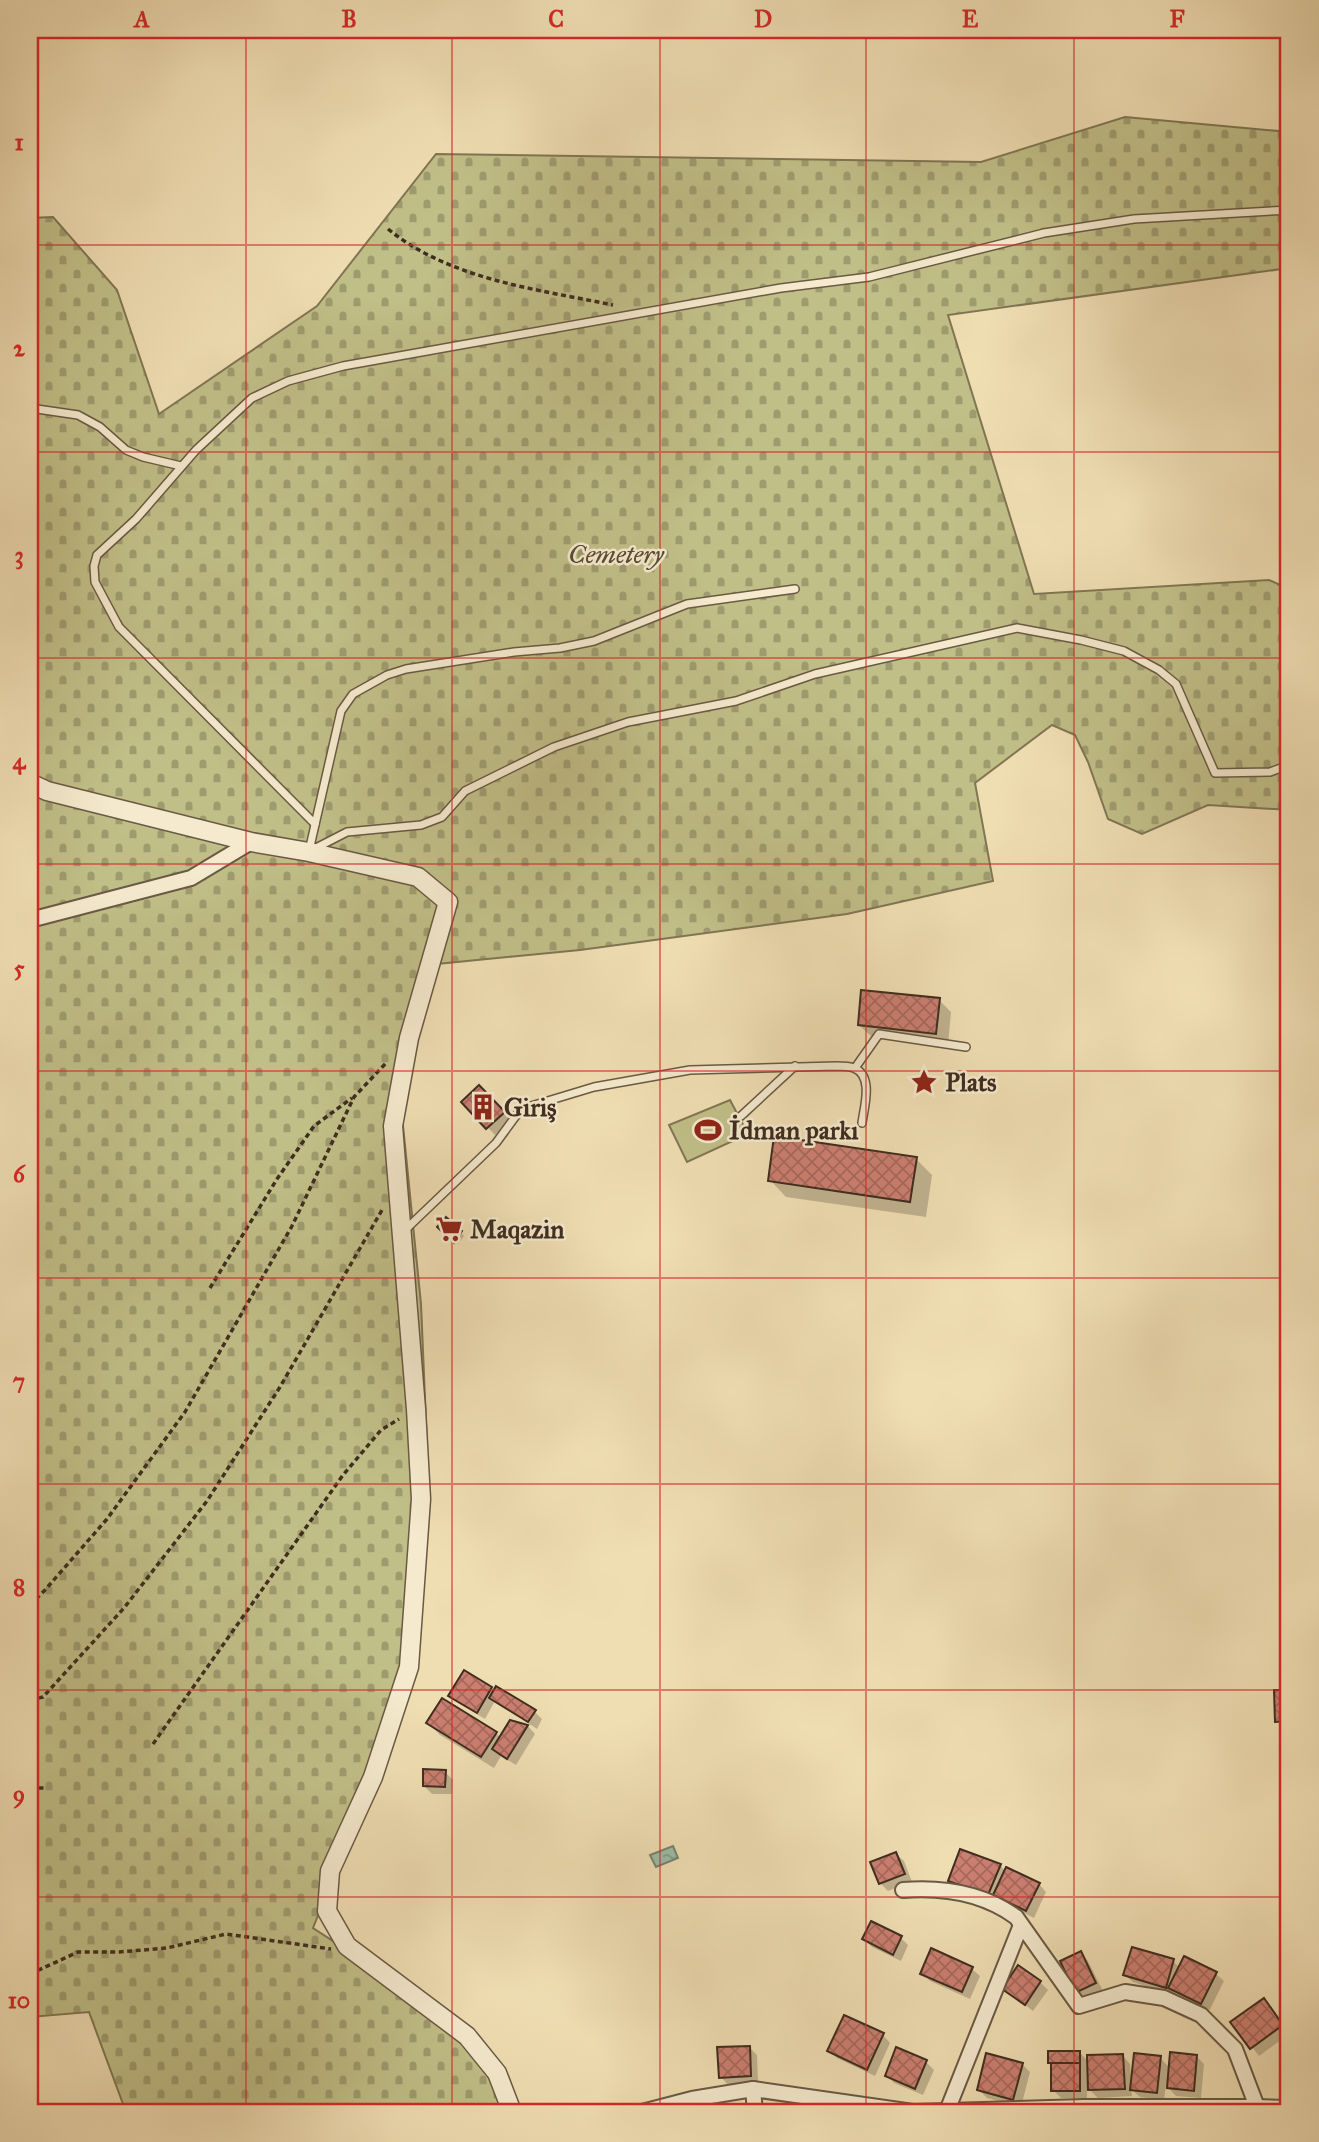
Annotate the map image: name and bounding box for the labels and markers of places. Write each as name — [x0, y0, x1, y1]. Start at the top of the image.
place label: Plats — [945, 1066, 997, 1098]
place icon: Plats — [909, 1067, 939, 1097]
place label: Giriş — [504, 1091, 557, 1123]
building icon: Giriş — [468, 1092, 498, 1122]
place label: İdman parkı — [729, 1114, 859, 1146]
sports icon: İdman parkı — [693, 1115, 723, 1145]
place label: Maqazin — [470, 1213, 564, 1245]
supermarket icon: Maqazin — [434, 1214, 464, 1244]

